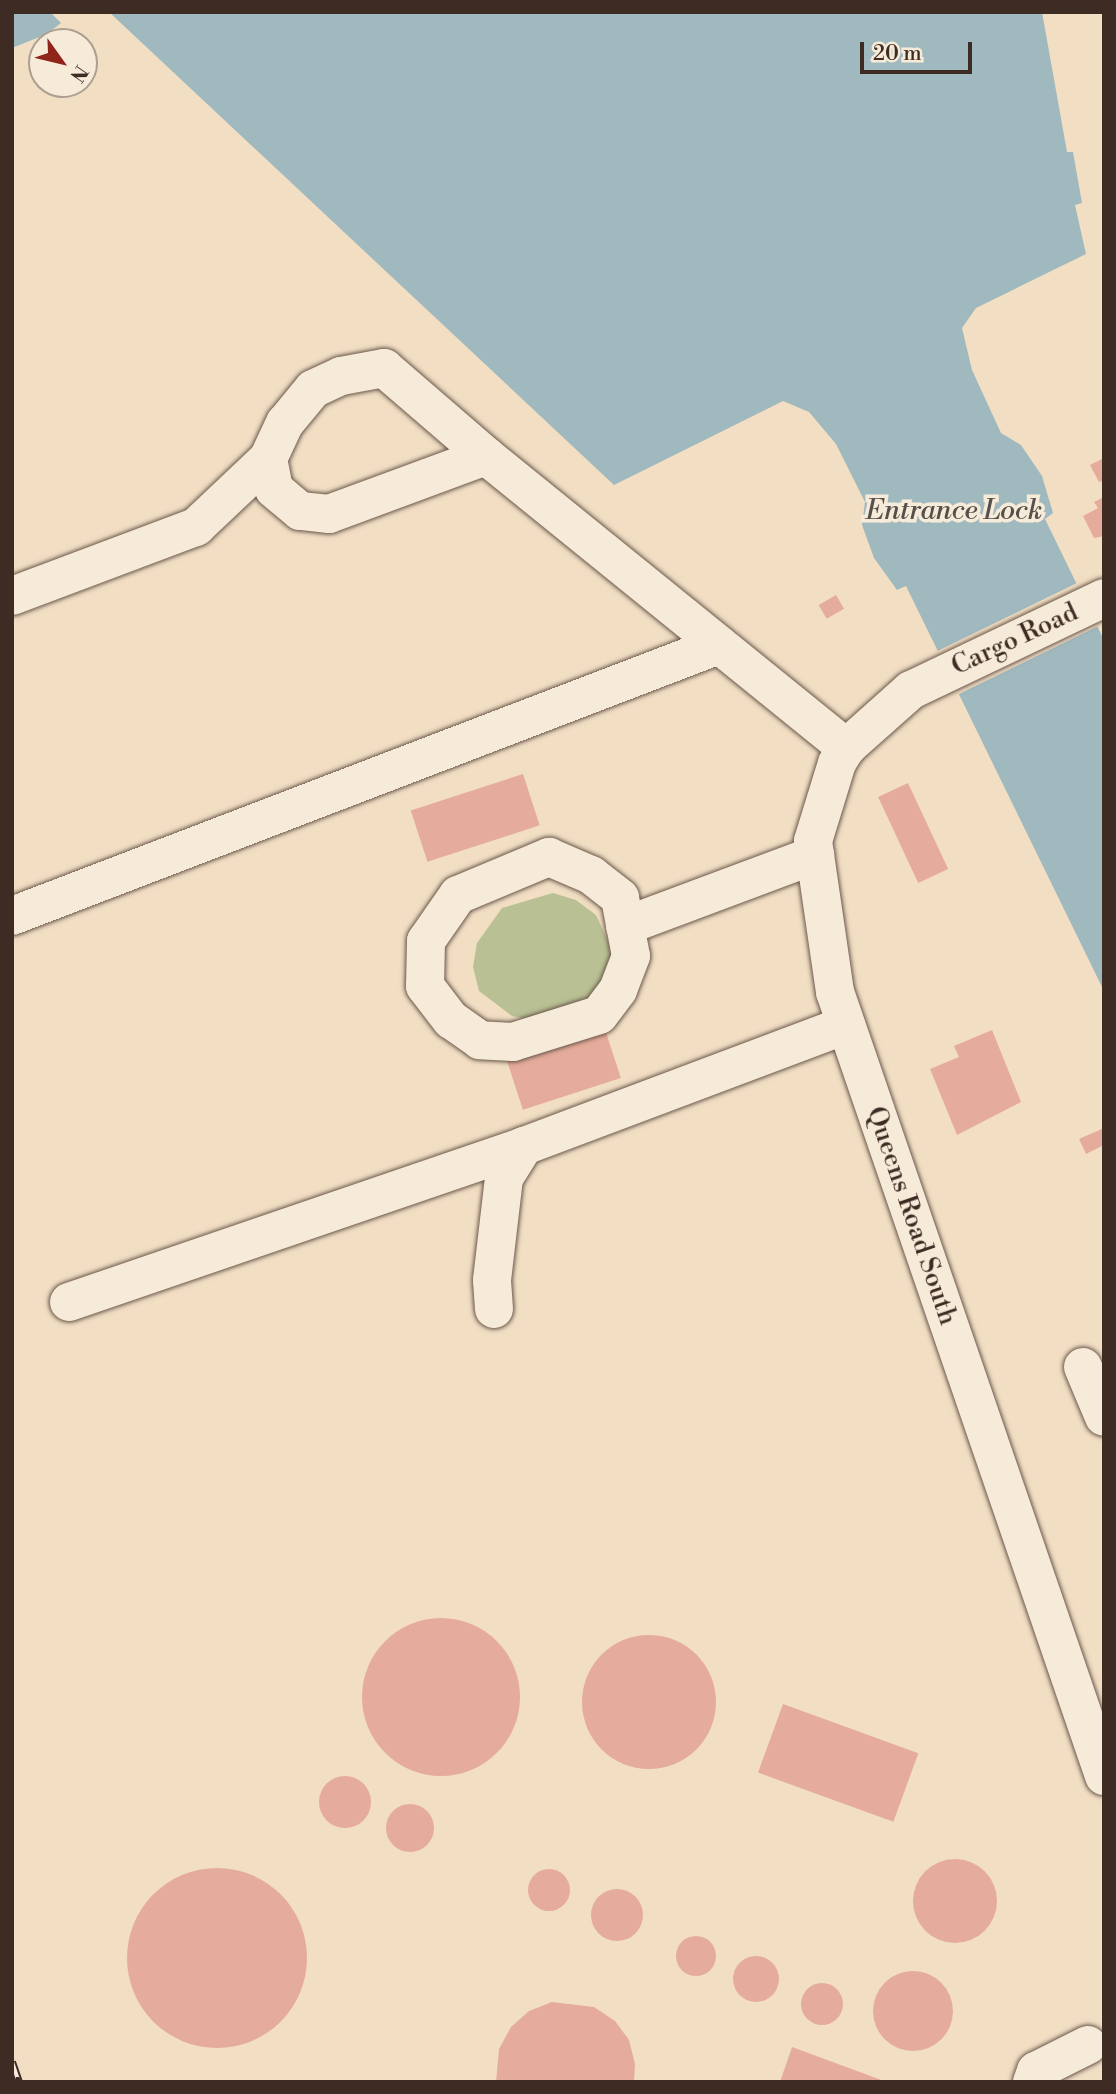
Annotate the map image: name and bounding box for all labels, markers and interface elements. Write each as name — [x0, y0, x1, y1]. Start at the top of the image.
north arrow — [28, 28, 98, 98]
scale bar — [864, 28, 976, 72]
text: 20 m — [873, 41, 922, 67]
text: N — [65, 61, 93, 87]
water label: Entrance Lock — [866, 494, 1042, 528]
street label: Cargo Road — [947, 597, 1083, 683]
street label: Queens Road South — [859, 1103, 963, 1329]

